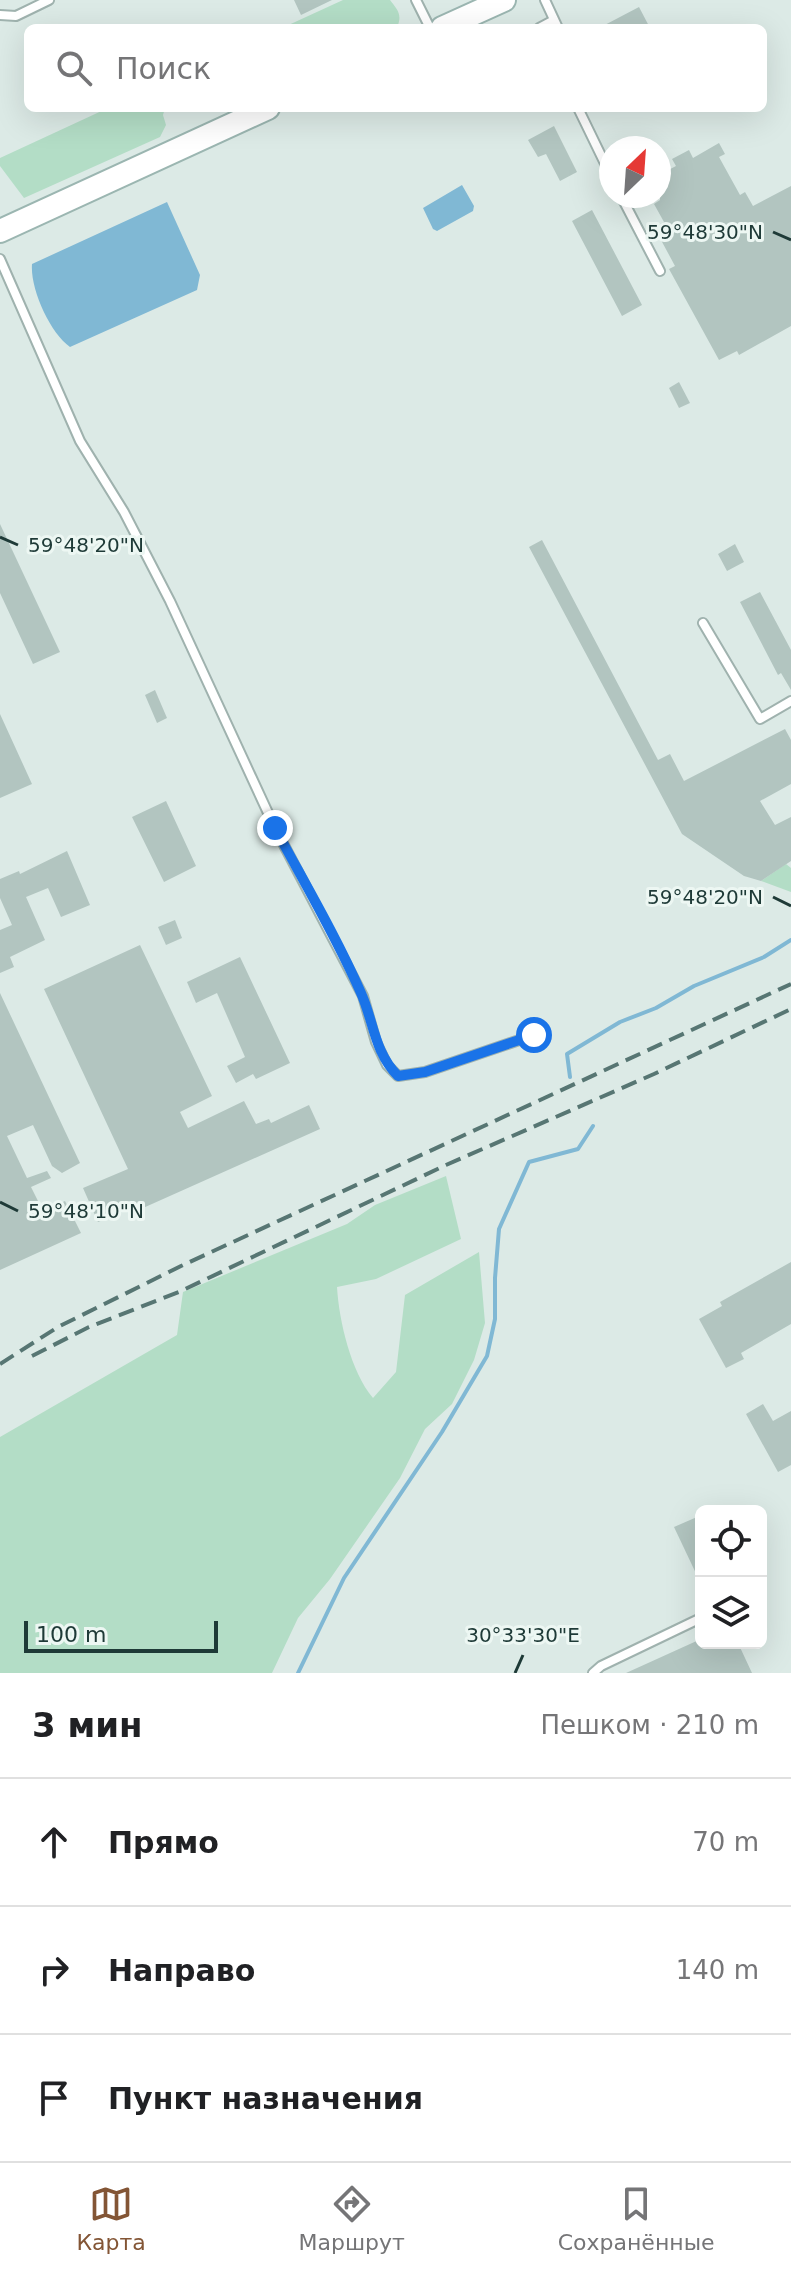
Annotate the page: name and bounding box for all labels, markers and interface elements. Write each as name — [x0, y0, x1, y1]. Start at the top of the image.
search box — [24, 24, 767, 112]
icon: search — [52, 46, 96, 90]
text: Поиск — [116, 51, 211, 86]
north arrow — [599, 136, 671, 208]
text: 59°48'30"N — [647, 220, 763, 244]
text: 59°48'20"N — [28, 533, 144, 557]
route end — [257, 810, 293, 846]
text: 59°48'20"N — [647, 885, 763, 909]
route start — [516, 1017, 552, 1053]
text: 59°48'10"N — [28, 1199, 144, 1223]
map controls — [695, 1505, 767, 1649]
button: locate — [695, 1505, 767, 1577]
button: layers — [695, 1577, 767, 1649]
scale bar — [24, 1617, 218, 1653]
text: 100 m — [36, 1622, 106, 1647]
text: 30°33'30"E — [466, 1623, 580, 1647]
text: 3 мин — [32, 1705, 143, 1745]
text: Пешком · 210 m — [540, 1710, 759, 1740]
icon: ahead — [32, 1820, 76, 1864]
text: Прямо — [108, 1825, 219, 1860]
text: 70 m — [692, 1827, 759, 1857]
icon: right — [32, 1948, 76, 1992]
text: Направо — [108, 1953, 255, 1988]
text: 140 m — [676, 1955, 759, 1985]
icon: arrive — [32, 2076, 76, 2120]
text: Пункт назначения — [108, 2081, 423, 2116]
tab: Карта — [76, 2182, 146, 2255]
tab: Маршрут — [299, 2182, 405, 2255]
tab: Сохранённые — [558, 2182, 715, 2255]

